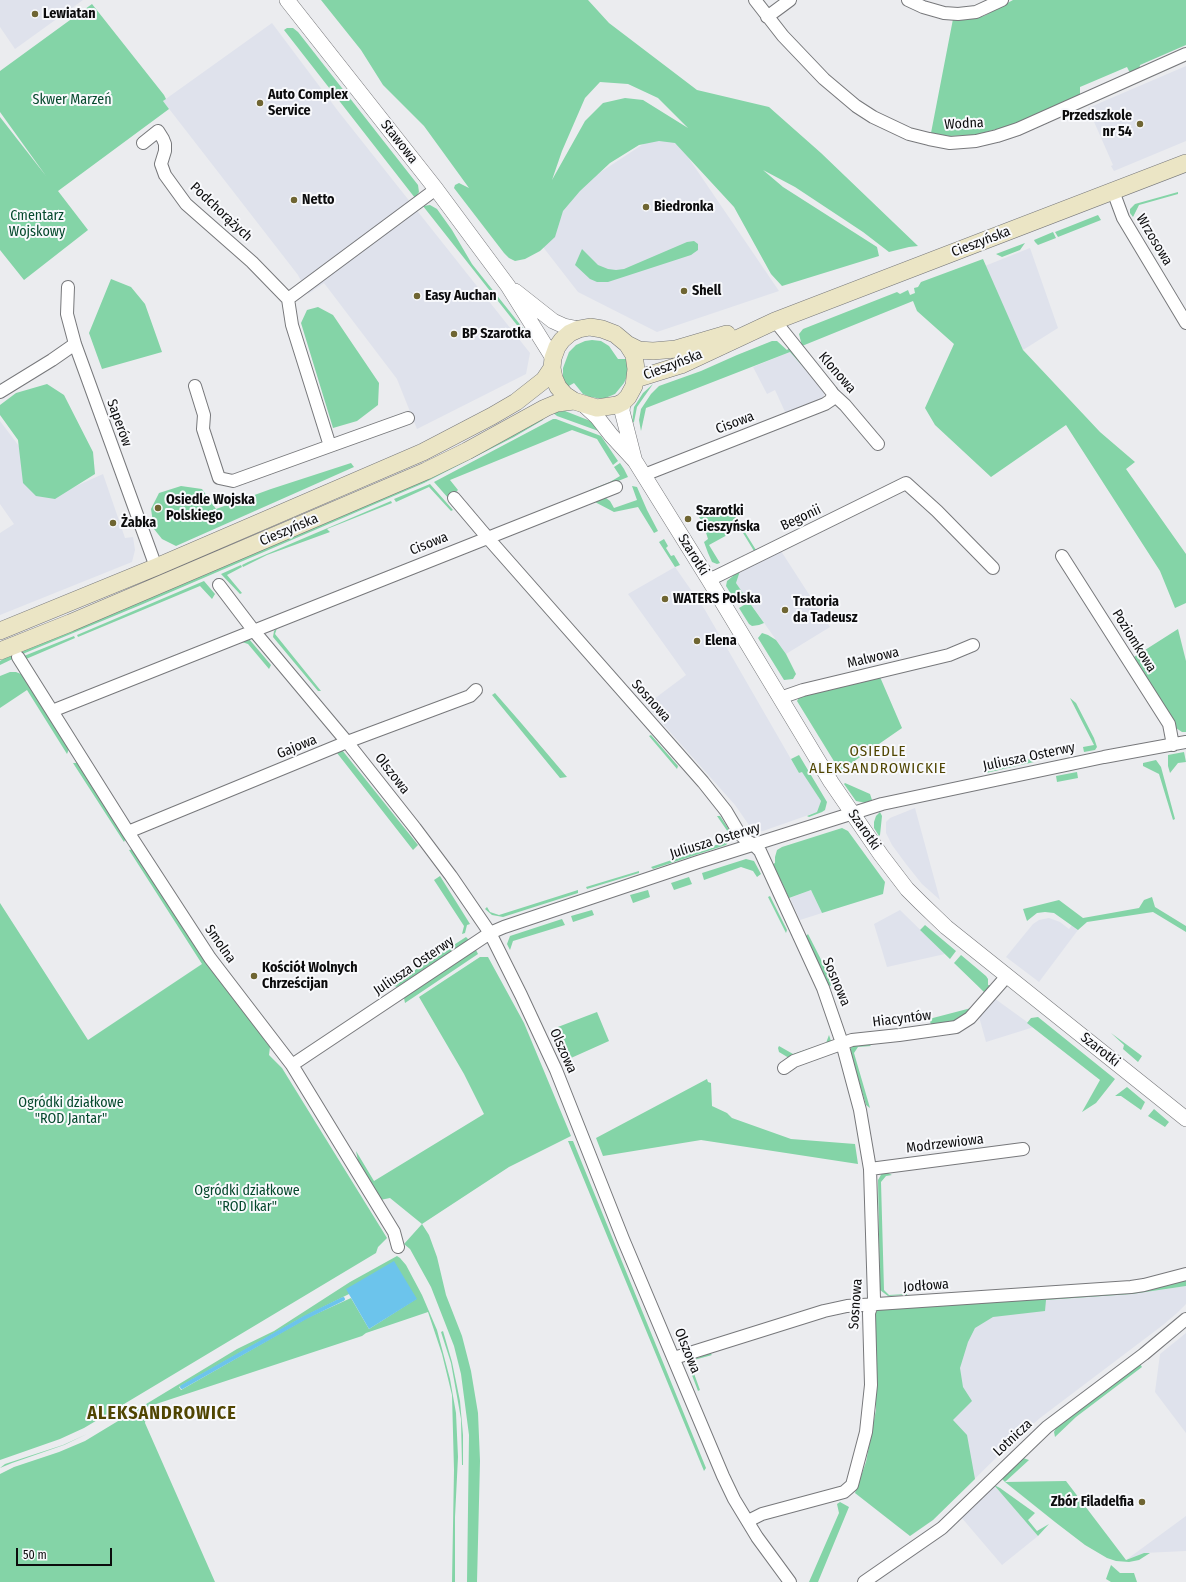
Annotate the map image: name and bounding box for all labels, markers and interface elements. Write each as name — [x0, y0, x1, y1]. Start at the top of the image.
place label: Lewiatan — [43, 6, 96, 22]
marker: Lewiatan — [30, 9, 40, 19]
place label: Auto Complex Service — [268, 87, 348, 120]
park label: Skwer Marzeń — [32, 92, 112, 108]
marker: Auto Complex Service — [255, 98, 265, 108]
place label: Przedszkole nr 54 — [1062, 108, 1132, 140]
street label: Wodna — [944, 115, 984, 133]
street label: Stawowa — [377, 117, 421, 167]
marker: Przedszkole nr 54 — [1135, 119, 1145, 129]
street label: Podchorążych — [186, 179, 256, 245]
place label: Netto — [302, 192, 335, 208]
marker: Netto — [289, 195, 299, 205]
place label: Biedronka — [654, 199, 714, 215]
marker: Biedronka — [641, 202, 651, 212]
park label: Cmentarz Wojskowy — [9, 208, 65, 240]
street label: Wrzosowa — [1132, 211, 1176, 269]
street label: Cieszyńska — [949, 223, 1013, 261]
place label: Shell — [692, 283, 721, 299]
marker: Shell — [679, 286, 689, 296]
place label: Easy Auchan — [425, 288, 496, 304]
marker: Easy Auchan — [412, 291, 422, 301]
place label: BP Szarotka — [462, 326, 531, 342]
marker: BP Szarotka — [449, 329, 459, 339]
street label: Cieszyńska — [641, 346, 705, 384]
street label: Klonowa — [815, 349, 859, 397]
street label: Saperów — [103, 397, 135, 449]
street label: Cisowa — [713, 408, 757, 438]
place label: Osiedle Wojska Polskiego — [166, 492, 255, 524]
street label: Begonii — [778, 501, 824, 535]
marker: Osiedle Wojska Polskiego — [153, 503, 163, 513]
place label: Szarotki Cieszyńska — [696, 503, 760, 536]
street label: Cieszyńska — [257, 510, 321, 550]
marker: Szarotki Cieszyńska — [683, 514, 693, 524]
place label: Żabka — [121, 515, 156, 531]
marker: Żabka — [108, 518, 118, 528]
street label: Cisowa — [407, 529, 451, 559]
street label: Szarotki — [674, 531, 712, 579]
place label: WATERS Polska — [673, 591, 761, 607]
marker: WATERS Polska — [660, 594, 670, 604]
place label: Tratoria da Tadeusz — [793, 594, 858, 626]
marker: Tratoria da Tadeusz — [780, 605, 790, 615]
street label: Poziomkowa — [1108, 606, 1160, 676]
place label: Elena — [705, 633, 737, 649]
marker: Elena — [692, 636, 702, 646]
street label: Malwowa — [845, 644, 901, 672]
street label: Sosnowa — [628, 676, 674, 726]
street label: Gajowa — [275, 731, 319, 763]
street label: Juliusza Osterwy — [982, 739, 1076, 775]
district label: OSIEDLE ALEKSANDROWICKIE — [809, 743, 947, 778]
street label: Olszowa — [371, 750, 413, 798]
street label: Szarotki — [844, 807, 884, 853]
street label: Juliusza Osterwy — [668, 819, 762, 863]
street label: Smolna — [201, 922, 239, 966]
street label: Juliusza Osterwy — [371, 933, 457, 999]
street label: Sosnowa — [818, 955, 854, 1009]
place label: Kościół Wolnych Chrześcijan — [262, 960, 357, 992]
marker: Kościół Wolnych Chrześcijan — [249, 971, 259, 981]
street label: Hiacyntów — [872, 1007, 932, 1031]
street label: Olszowa — [546, 1026, 580, 1076]
street label: Szarotki — [1077, 1029, 1123, 1071]
park label: Ogródki działkowe "ROD Jantar" — [18, 1095, 124, 1128]
street label: Modrzewiowa — [905, 1131, 985, 1157]
park label: Ogródki działkowe "ROD Ikar" — [194, 1183, 300, 1216]
street label: Jodłowa — [903, 1276, 949, 1296]
street label: Sosnowa — [846, 1278, 866, 1330]
street label: Olszowa — [670, 1326, 704, 1376]
district label: ALEKSANDROWICE — [87, 1403, 237, 1425]
street label: Lotnicza — [990, 1416, 1036, 1460]
place label: Zbór Filadelfia — [1051, 1494, 1134, 1510]
marker: Zbór Filadelfia — [1137, 1497, 1147, 1507]
scale bar — [18, 1540, 114, 1566]
text: 50 m — [23, 1548, 47, 1562]

